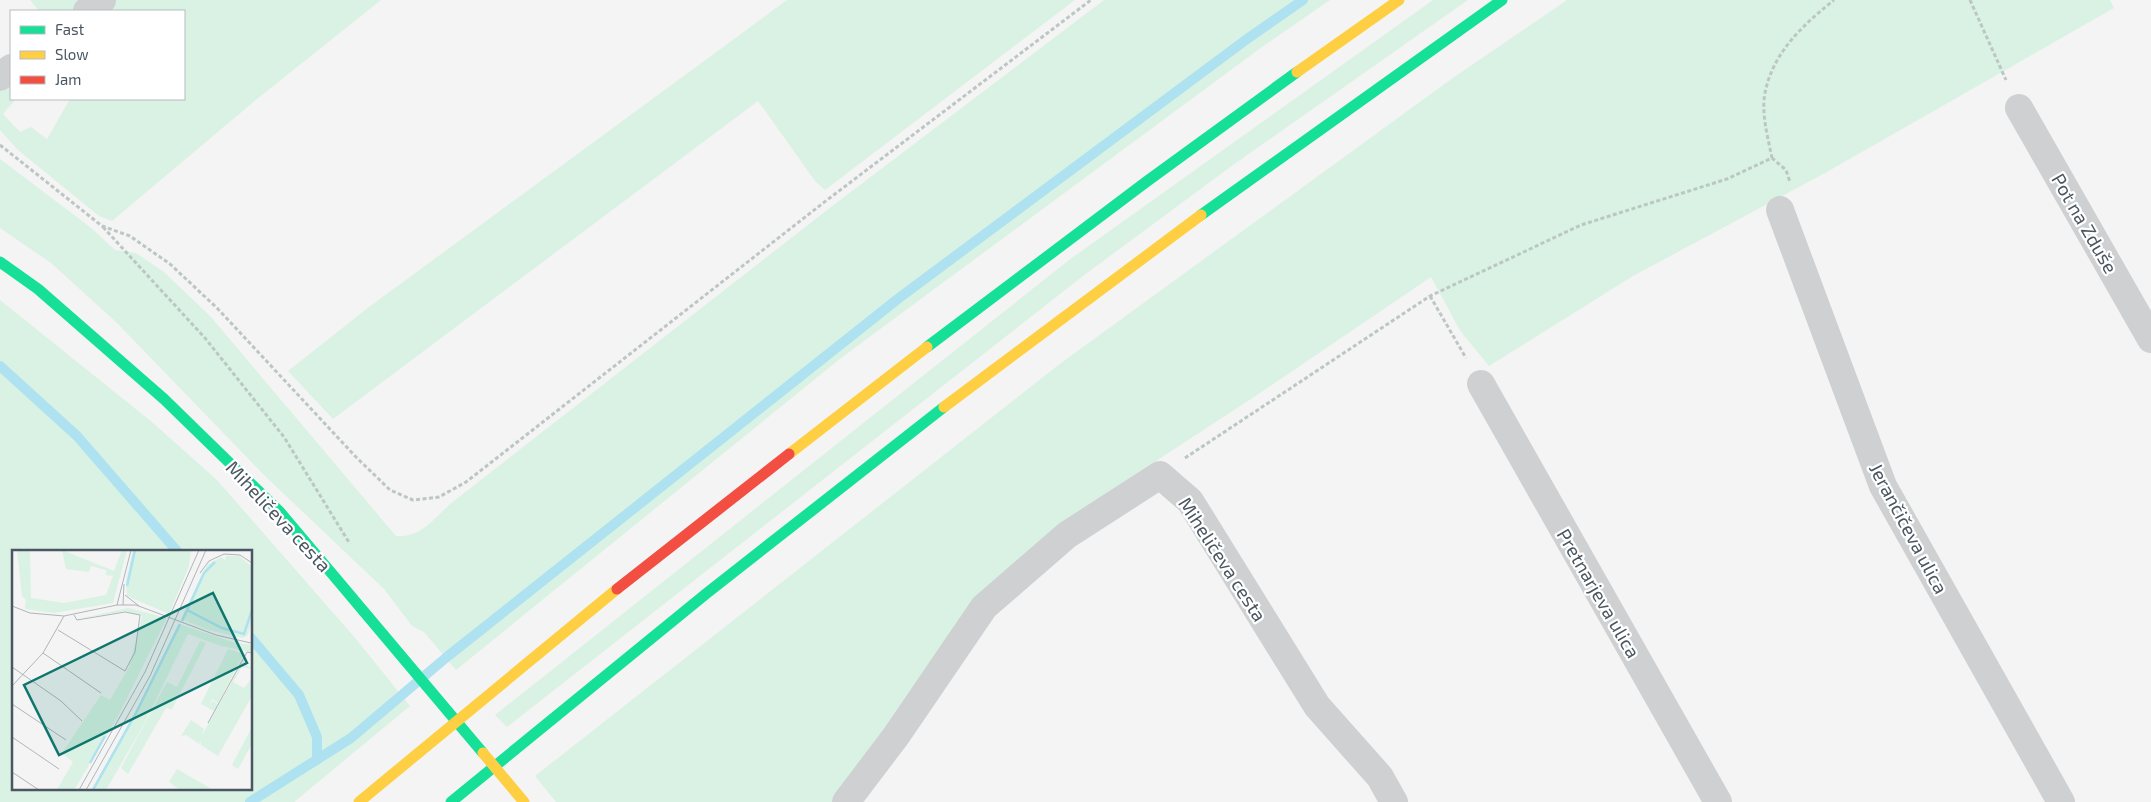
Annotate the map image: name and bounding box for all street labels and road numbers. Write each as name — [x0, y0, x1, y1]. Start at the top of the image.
street label: Pot na Zduše — [2047, 169, 2123, 277]
street label: Miheličeva cesta — [222, 456, 336, 576]
street label: Jerančičeva ulica — [1865, 459, 1953, 597]
street label: Miheličeva cesta — [1174, 493, 1272, 625]
street label: Pretnarjeva ulica — [1553, 524, 1645, 662]

